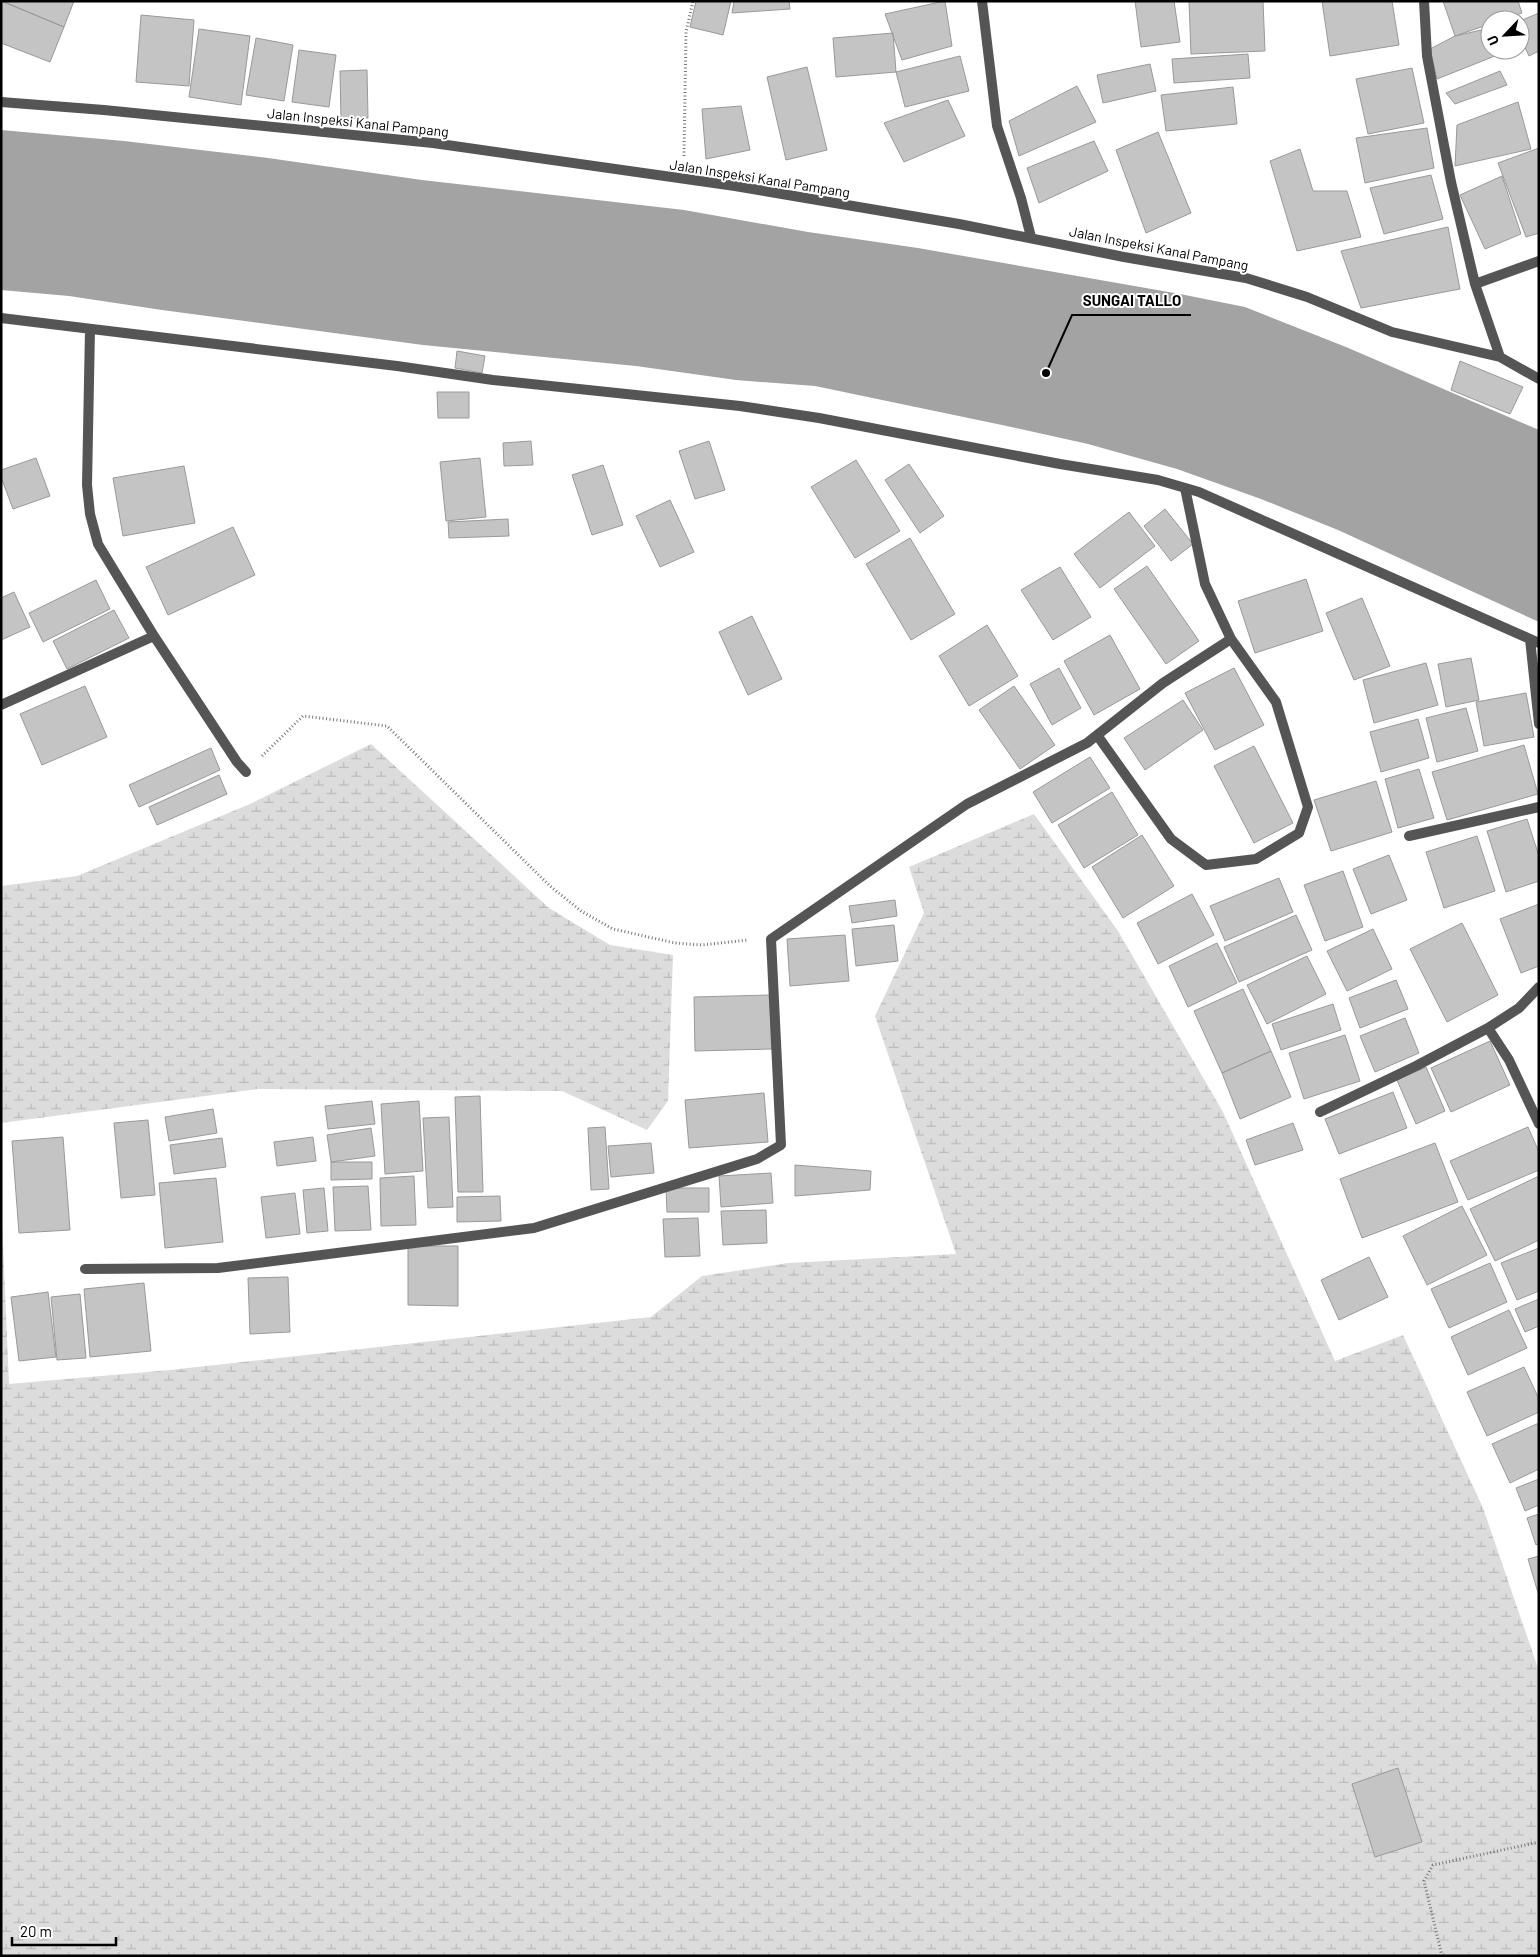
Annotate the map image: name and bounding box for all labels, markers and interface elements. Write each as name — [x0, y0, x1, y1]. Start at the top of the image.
north arrow — [1480, 10, 1530, 60]
text: U — [1483, 33, 1502, 48]
street label: Jalan Inspeksi Kanal Pampang — [266, 104, 450, 140]
street label: Jalan Inspeksi Kanal Pampang — [669, 155, 851, 201]
street label: Jalan Inspeksi Kanal Pampang — [1068, 222, 1250, 274]
callout: SUNGAI TALLO — [1072, 285, 1191, 315]
text: SUNGAI TALLO — [1083, 291, 1181, 309]
scale bar — [12, 1914, 116, 1946]
text: 20 m — [20, 1922, 52, 1940]

